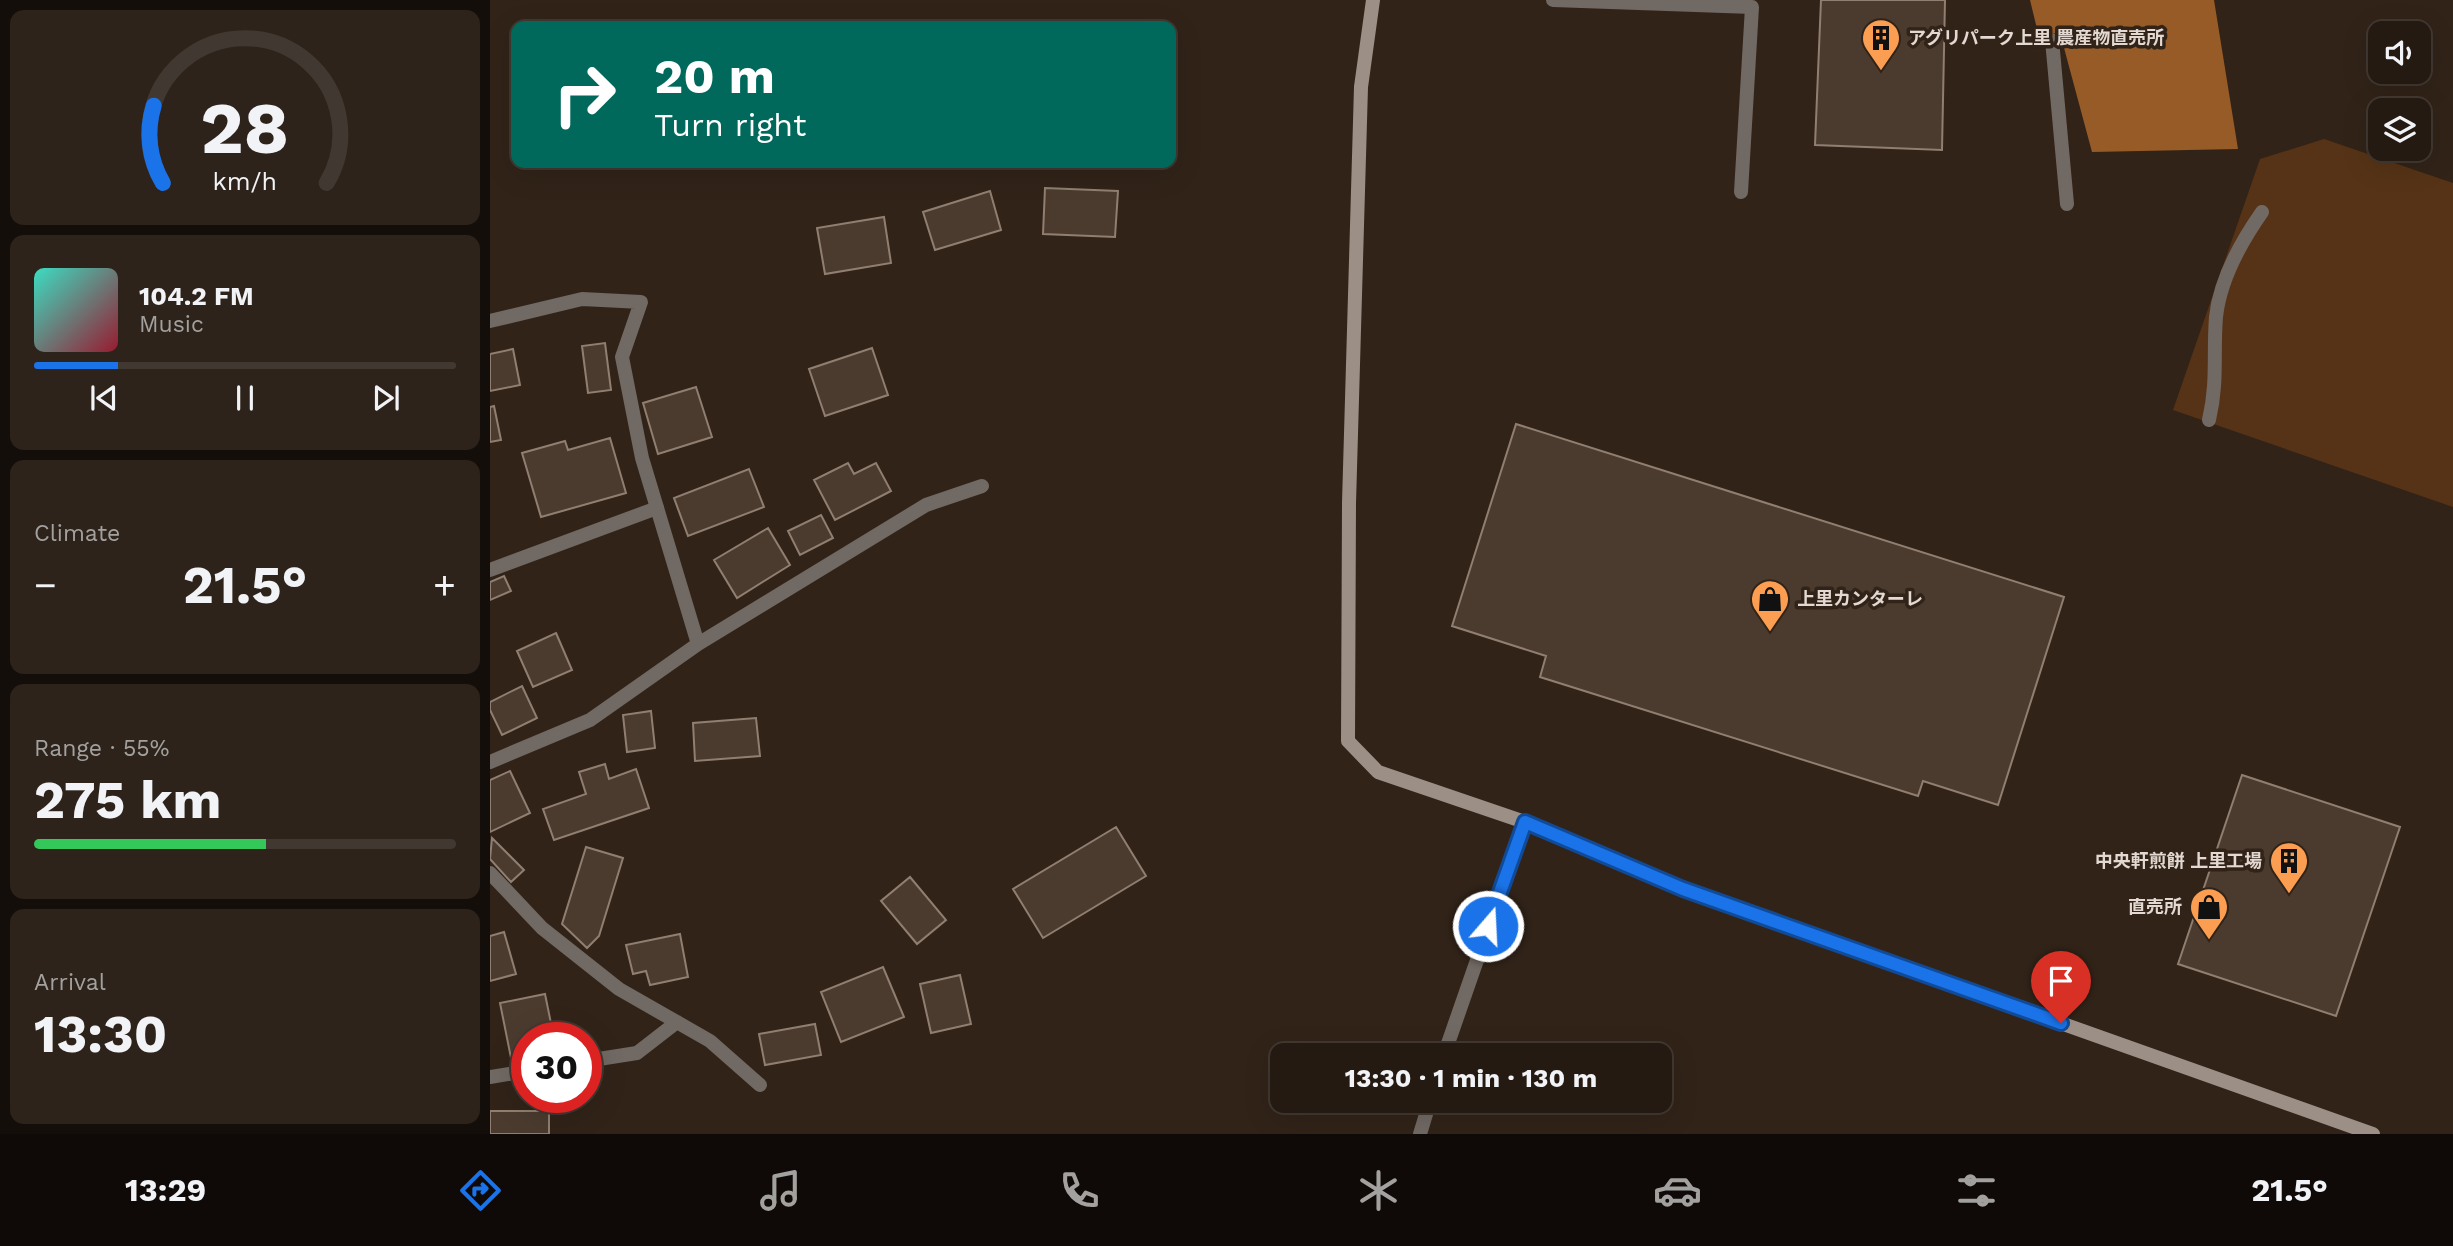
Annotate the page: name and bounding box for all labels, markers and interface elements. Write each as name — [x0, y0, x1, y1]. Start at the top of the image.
building icon: アグリパーク上里 農産物直売所 — [1860, 17, 1902, 72]
map controls — [2368, 21, 2431, 161]
button: sound — [2368, 21, 2431, 84]
place label: アグリパーク上里 農産物直売所 — [1908, 27, 2164, 48]
text: 20 m — [654, 47, 775, 105]
icon: right — [539, 49, 630, 140]
text: 28 — [200, 86, 290, 172]
button: layers — [2368, 98, 2431, 161]
text: Turn right — [654, 106, 806, 144]
text: km/h — [213, 167, 277, 196]
text: 104.2 FM — [139, 281, 254, 311]
text: Music — [139, 311, 204, 338]
icon: previous — [85, 379, 123, 417]
icon: pause — [226, 379, 264, 417]
icon: next — [367, 379, 405, 417]
text: Climate — [34, 520, 120, 547]
text: 21.5° — [183, 555, 307, 616]
text: − — [34, 563, 57, 607]
text: + — [433, 563, 456, 607]
shop icon: 上里カンターレ — [1749, 578, 1791, 633]
place label: 上里カンターレ — [1797, 588, 1923, 609]
text: Range · 55% — [34, 735, 169, 762]
text: 275 km — [34, 770, 222, 831]
building icon: 中央軒煎餅 上里工場 — [2268, 840, 2310, 895]
place label: 中央軒煎餅 上里工場 — [2095, 850, 2262, 871]
shop icon: 直売所 — [2188, 886, 2230, 941]
position arrow — [1451, 889, 1525, 963]
place label: 直売所 — [2128, 896, 2182, 917]
pin — [2031, 951, 2091, 1023]
icon: arrive — [2042, 962, 2080, 1000]
text: Arrival — [34, 969, 106, 996]
text: 13:30 — [34, 1004, 167, 1065]
speed limit sign: 30 — [511, 1022, 602, 1113]
text: 13:30 · 1 min · 130 m — [1345, 1063, 1597, 1093]
icon: directions — [456, 1166, 505, 1215]
icon: music — [756, 1166, 805, 1215]
icon: phone — [1055, 1166, 1104, 1215]
icon: climate — [1354, 1166, 1403, 1215]
icon: car — [1653, 1166, 1702, 1215]
icon: filters — [1952, 1166, 2001, 1215]
text: 13:29 — [125, 1171, 206, 1209]
text: 21.5° — [2251, 1171, 2328, 1209]

